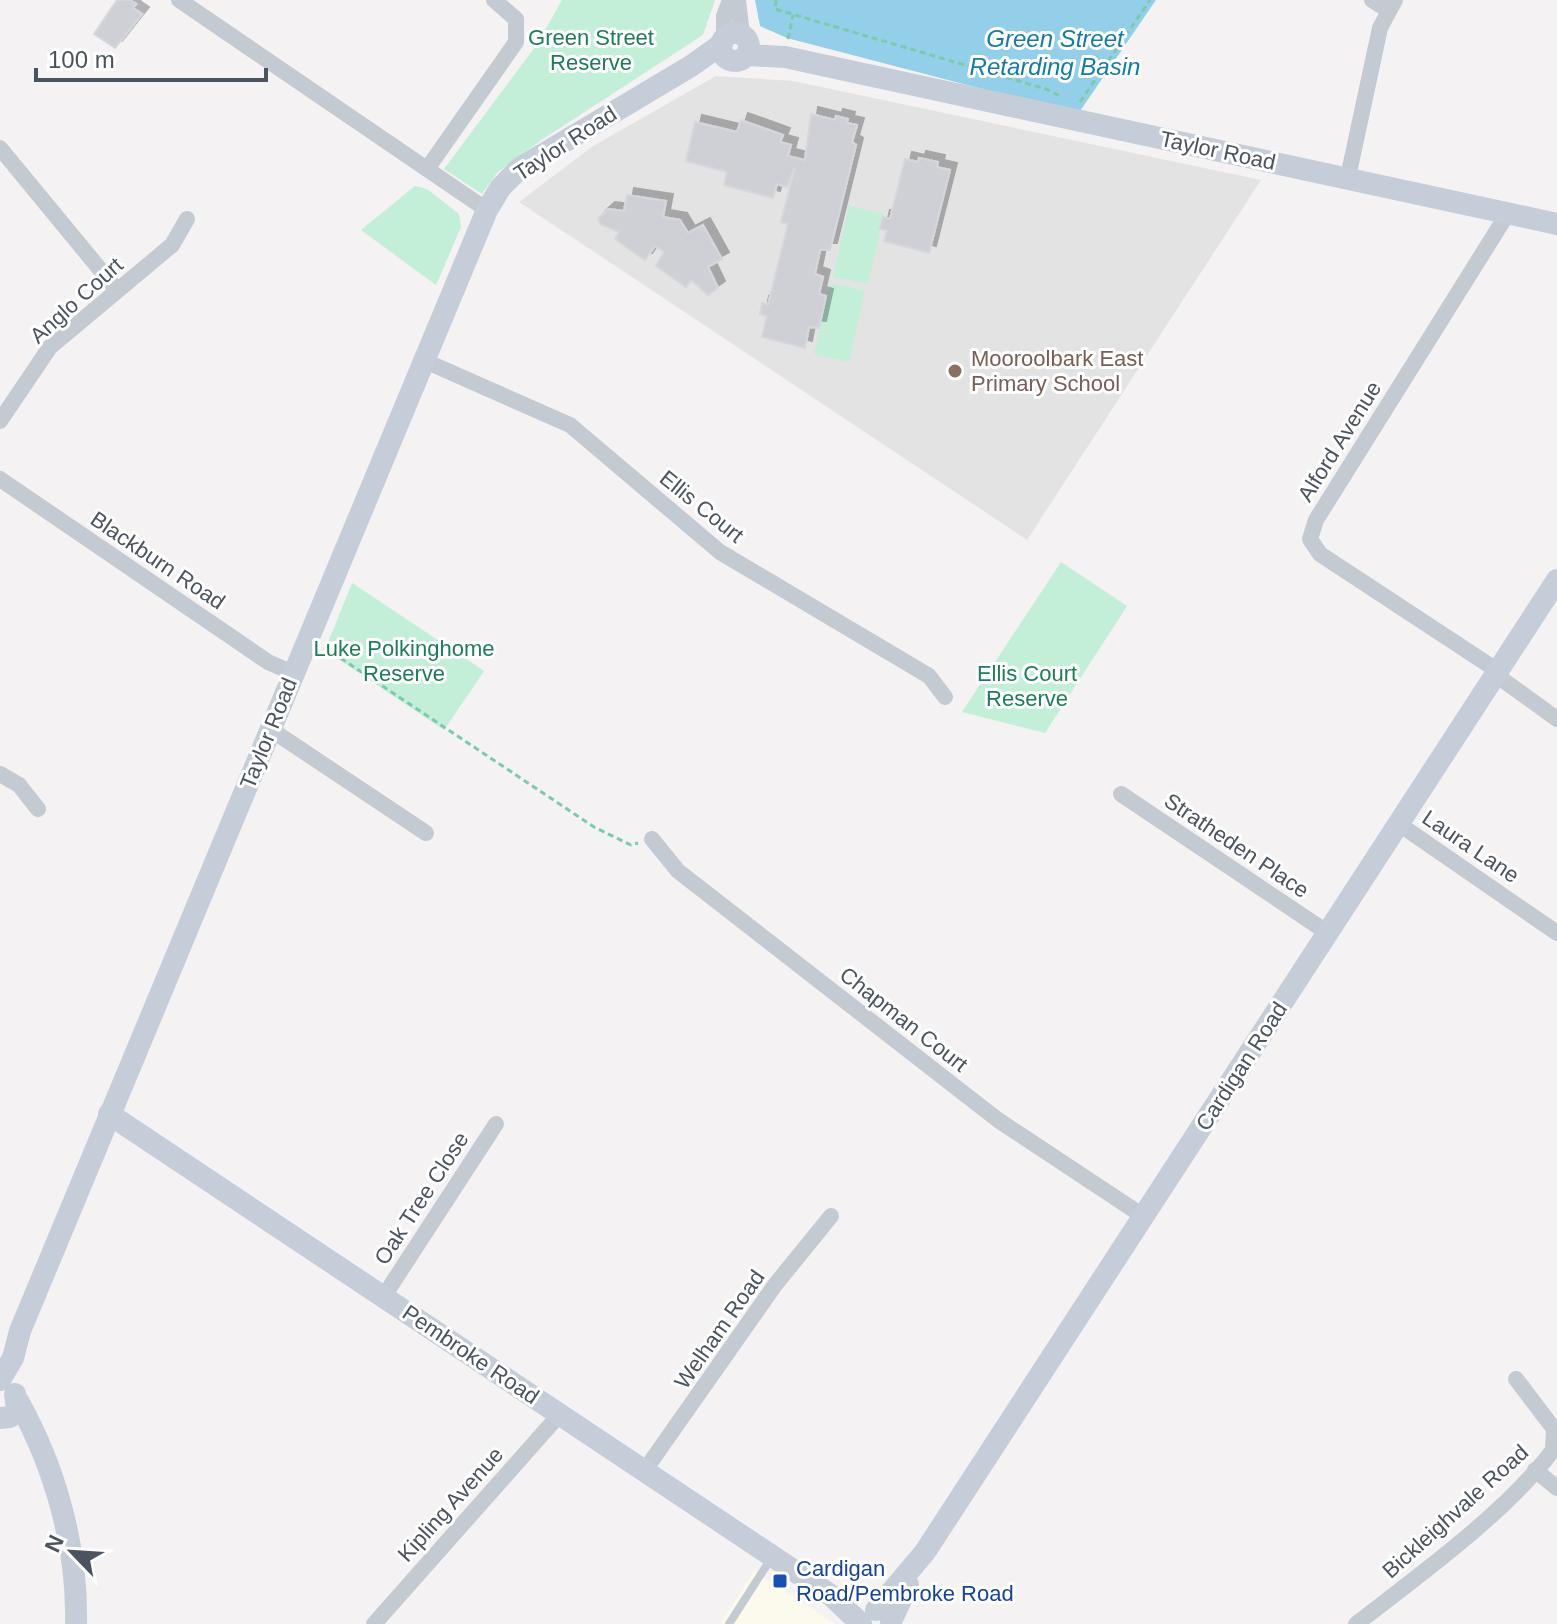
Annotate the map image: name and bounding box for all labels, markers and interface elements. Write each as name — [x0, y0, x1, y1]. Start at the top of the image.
park label: Green Street Reserve — [528, 25, 654, 75]
water label: Green Street Retarding Basin — [970, 25, 1140, 80]
scale bar — [36, 32, 266, 82]
text: 100 m — [48, 46, 115, 73]
street label: Taylor Road — [509, 101, 621, 186]
street label: Taylor Road — [1158, 126, 1278, 175]
street label: Anglo Court — [25, 252, 128, 349]
place label: Mooroolbark East Primary School — [971, 346, 1143, 396]
marker: Mooroolbark East Primary School — [946, 362, 964, 380]
street label: Alford Avenue — [1293, 377, 1386, 506]
street label: Ellis Court — [655, 465, 749, 548]
street label: Blackburn Road — [86, 506, 230, 615]
park label: Luke Polkinghome Reserve — [313, 636, 495, 686]
park label: Ellis Court Reserve — [977, 661, 1077, 711]
street label: Taylor Road — [235, 674, 302, 792]
street label: Stratheden Place — [1160, 788, 1314, 903]
street label: Laura Lane — [1418, 805, 1524, 888]
street label: Chapman Court — [835, 962, 973, 1077]
street label: Cardigan Road — [1191, 997, 1292, 1135]
street label: Oak Tree Close — [369, 1127, 474, 1269]
street label: Welham Road — [669, 1265, 770, 1393]
street label: Pembroke Road — [398, 1300, 544, 1409]
street label: Bickleighvale Road — [1377, 1439, 1533, 1583]
street label: Kipling Avenue — [393, 1442, 508, 1567]
north arrow — [32, 1512, 112, 1592]
text: N — [40, 1531, 69, 1556]
place label: Cardigan Road/Pembroke Road — [796, 1556, 1014, 1606]
marker: Cardigan Road/Pembroke Road — [771, 1572, 789, 1590]

